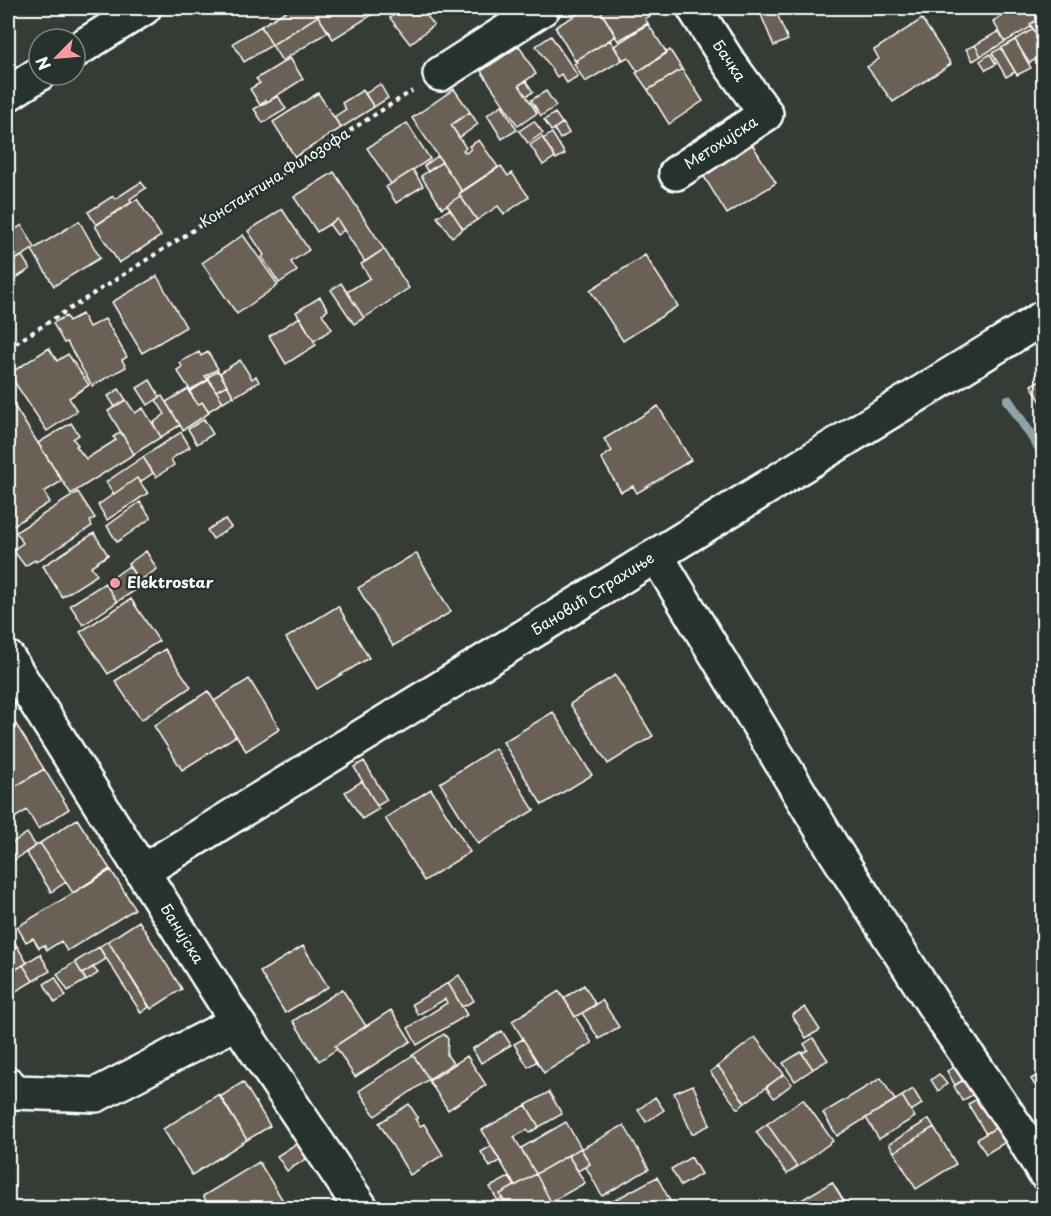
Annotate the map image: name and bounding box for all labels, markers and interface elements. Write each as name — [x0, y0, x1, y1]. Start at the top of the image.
north arrow — [27, 27, 87, 87]
street label: Бачка — [708, 35, 753, 86]
text: N — [29, 53, 56, 75]
street label: Метохијска — [679, 109, 762, 174]
street label: Константина Филозофа — [195, 121, 354, 232]
street label: Бановић Страхиње — [526, 546, 658, 640]
place label: Elektrostar — [127, 570, 214, 593]
marker: Elektrostar — [108, 576, 122, 590]
street label: Банијска — [156, 899, 211, 968]

